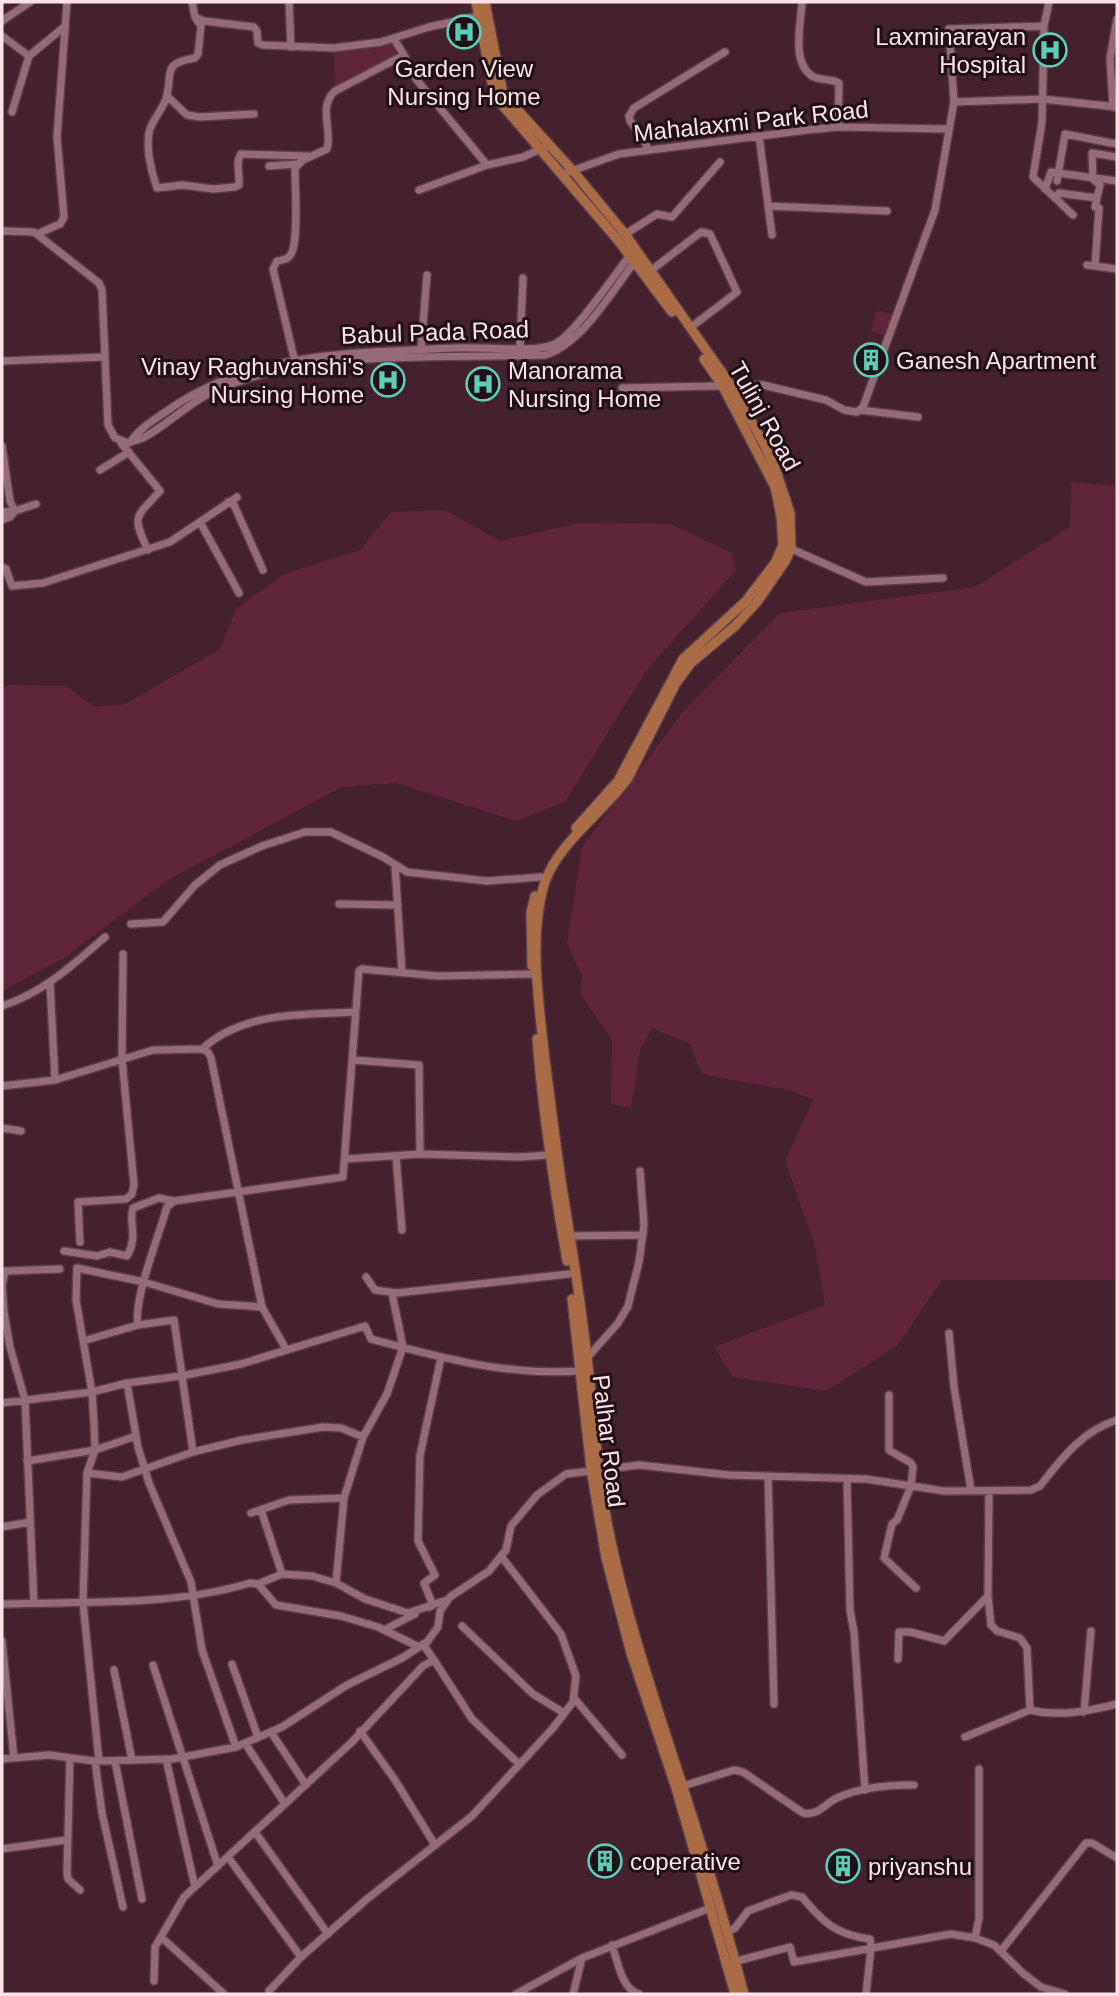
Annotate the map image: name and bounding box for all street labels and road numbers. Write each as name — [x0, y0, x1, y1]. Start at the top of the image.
street label: Mahalaxmi Park Road — [632, 95, 870, 147]
street label: Babul Pada Road — [341, 315, 529, 349]
street label: Tulinj Road — [724, 357, 806, 475]
street label: Palhar Road — [587, 1373, 631, 1509]

